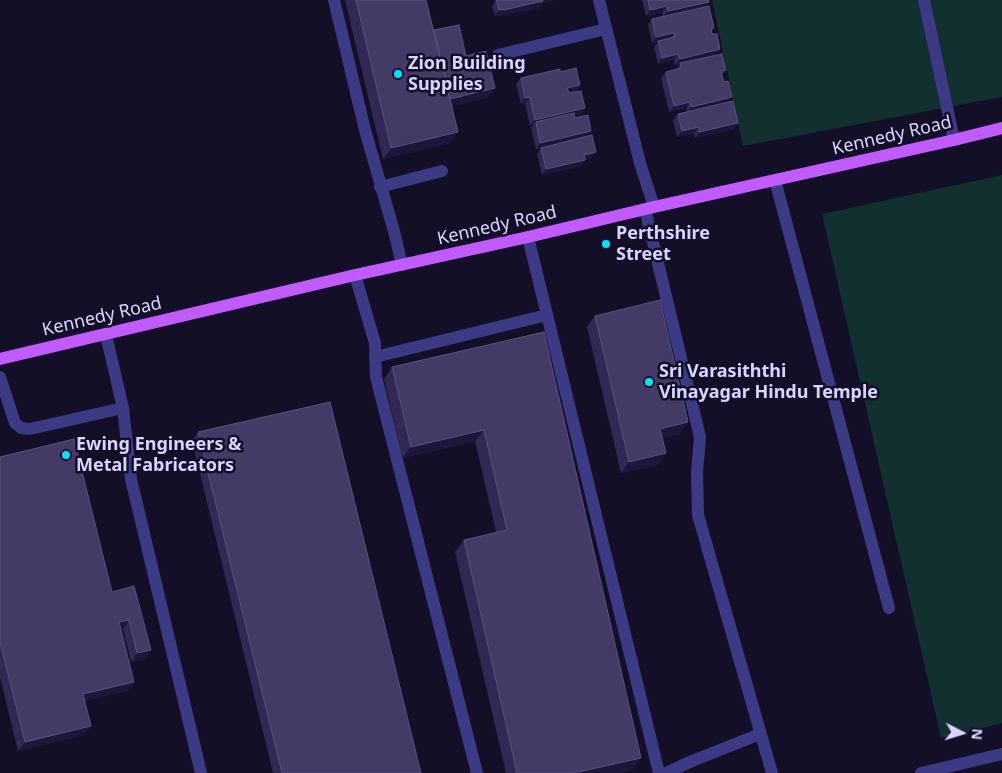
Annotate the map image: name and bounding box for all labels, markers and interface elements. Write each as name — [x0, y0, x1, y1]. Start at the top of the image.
place label: Zion Building Supplies — [408, 53, 526, 96]
marker: Zion Building Supplies — [392, 68, 404, 80]
street label: Kennedy Road — [830, 112, 954, 160]
street label: Kennedy Road — [435, 202, 559, 250]
place label: Perthshire Street — [616, 223, 710, 266]
marker: Perthshire Street — [600, 238, 612, 250]
street label: Kennedy Road — [40, 293, 164, 341]
place label: Sri Varasiththi Vinayagar Hindu Temple — [659, 361, 878, 404]
marker: Sri Varasiththi Vinayagar Hindu Temple — [643, 376, 655, 388]
place label: Ewing Engineers & Metal Fabricators — [76, 434, 242, 476]
marker: Ewing Engineers & Metal Fabricators — [60, 449, 72, 461]
north arrow — [937, 708, 987, 758]
text: N — [967, 728, 987, 741]

